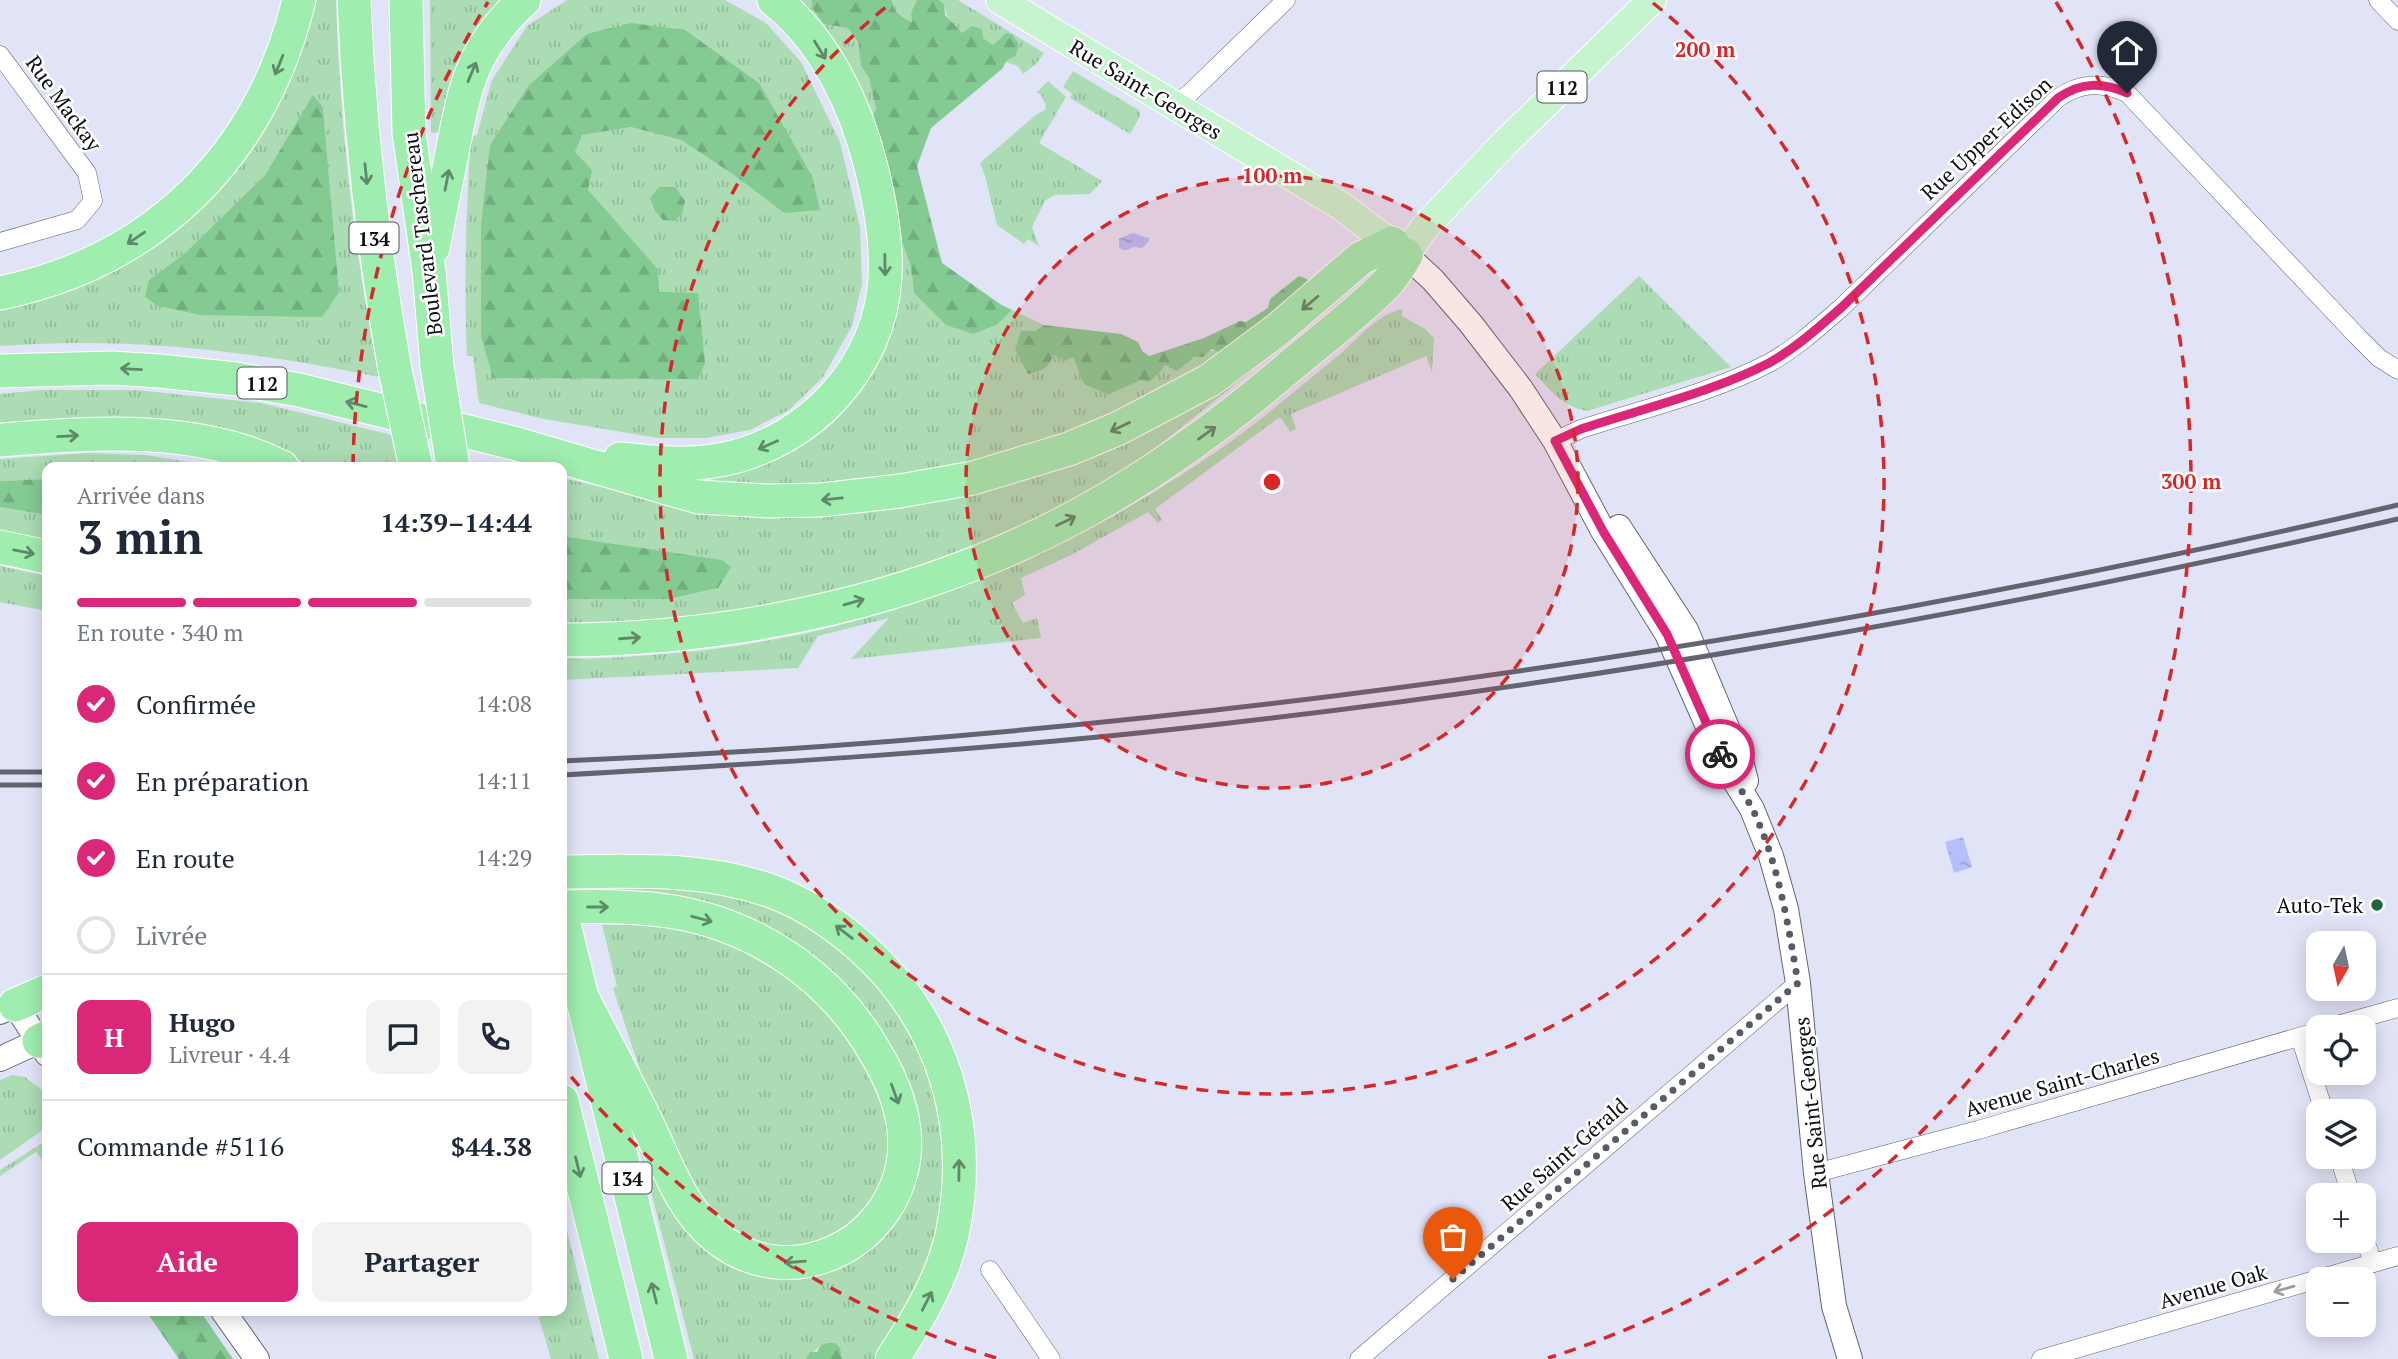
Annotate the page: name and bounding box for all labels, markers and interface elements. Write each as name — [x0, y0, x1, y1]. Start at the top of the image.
pin — [2097, 21, 2157, 93]
street label: Rue Saint-Georges — [1065, 32, 1227, 146]
icon: home — [2108, 32, 2146, 70]
text: 200 m — [1675, 35, 1736, 63]
one-way arrow — [813, 40, 827, 59]
street label: Rue Mackay — [20, 50, 108, 157]
one-way arrow — [271, 54, 284, 76]
one-way arrow — [466, 62, 479, 83]
street label: Rue Upper-Edison — [1915, 70, 2058, 206]
road number: 112 — [1538, 72, 1586, 102]
street label: Boulevard Taschereau — [396, 130, 448, 338]
text: 100 m — [1242, 161, 1303, 189]
one-way arrow — [360, 162, 373, 185]
one-way arrow — [440, 170, 454, 192]
road number: 134 — [350, 222, 398, 254]
one-way arrow — [127, 231, 147, 245]
one-way arrow — [878, 253, 892, 276]
one-way arrow — [1301, 295, 1319, 311]
one-way arrow — [120, 363, 143, 376]
road number: 112 — [238, 368, 286, 398]
one-way arrow — [345, 397, 367, 410]
one-way arrow — [1110, 421, 1131, 435]
one-way arrow — [1197, 426, 1216, 440]
one-way arrow — [56, 429, 79, 442]
one-way arrow — [757, 439, 779, 452]
text: 300 m — [2161, 467, 2222, 495]
centre of rings — [1260, 470, 1284, 494]
text: Arrivée dans — [77, 480, 205, 511]
one-way arrow — [822, 493, 844, 506]
text: 14:39–14:44 — [380, 505, 532, 539]
text: 3 min — [77, 506, 203, 567]
one-way arrow — [1055, 514, 1076, 527]
one-way arrow — [12, 546, 35, 560]
one-way arrow — [843, 595, 865, 608]
text: En route · 340 m — [77, 617, 243, 648]
one-way arrow — [618, 631, 641, 644]
icon: check — [77, 685, 115, 723]
text: Confirmée — [136, 687, 256, 721]
text: 14:08 — [475, 688, 532, 719]
courier — [1685, 719, 1755, 789]
icon: bike — [1701, 735, 1739, 773]
icon: check — [77, 762, 115, 800]
text: En préparation — [136, 764, 309, 798]
text: 14:11 — [475, 765, 532, 796]
icon: check — [77, 839, 115, 877]
text: En route — [136, 841, 235, 875]
text: 14:29 — [475, 842, 532, 873]
place label: Auto-Tek — [2277, 891, 2363, 919]
marker: Auto-Tek — [2369, 897, 2385, 913]
one-way arrow — [587, 900, 610, 914]
one-way arrow — [691, 913, 713, 926]
text: Livrée — [136, 918, 207, 952]
one-way arrow — [835, 925, 853, 940]
north arrow — [2306, 931, 2376, 1001]
map controls — [2306, 931, 2376, 1337]
button: chat — [366, 1000, 440, 1074]
button: phone — [458, 1000, 532, 1074]
text: Hugo — [169, 1005, 235, 1039]
street label: Rue Saint-Georges — [1787, 1015, 1833, 1191]
button: locate — [2306, 1015, 2376, 1085]
text: H — [104, 1020, 124, 1054]
text: Livreur · 4.4 — [169, 1039, 290, 1070]
street label: Avenue Saint-Charles — [1962, 1041, 2162, 1123]
one-way arrow — [890, 1083, 902, 1105]
street label: Rue Saint-Gérald — [1495, 1091, 1634, 1217]
button: layers — [2306, 1099, 2376, 1169]
text: Commande #5116 — [77, 1129, 284, 1163]
text: $44.38 — [451, 1129, 532, 1163]
one-way arrow — [572, 1156, 585, 1178]
one-way arrow — [952, 1159, 966, 1182]
road number: 134 — [602, 1162, 652, 1194]
button: + — [2306, 1183, 2376, 1253]
pin — [1423, 1207, 1483, 1279]
icon: bag — [1434, 1218, 1472, 1256]
button: Aide — [77, 1222, 298, 1302]
button: Partager — [312, 1222, 532, 1302]
one-way arrow — [785, 1256, 807, 1269]
street label: Avenue Oak — [2156, 1257, 2270, 1315]
button: − — [2306, 1267, 2376, 1337]
one-way arrow — [647, 1282, 661, 1305]
one-way arrow — [2273, 1284, 2295, 1297]
one-way arrow — [920, 1291, 934, 1311]

